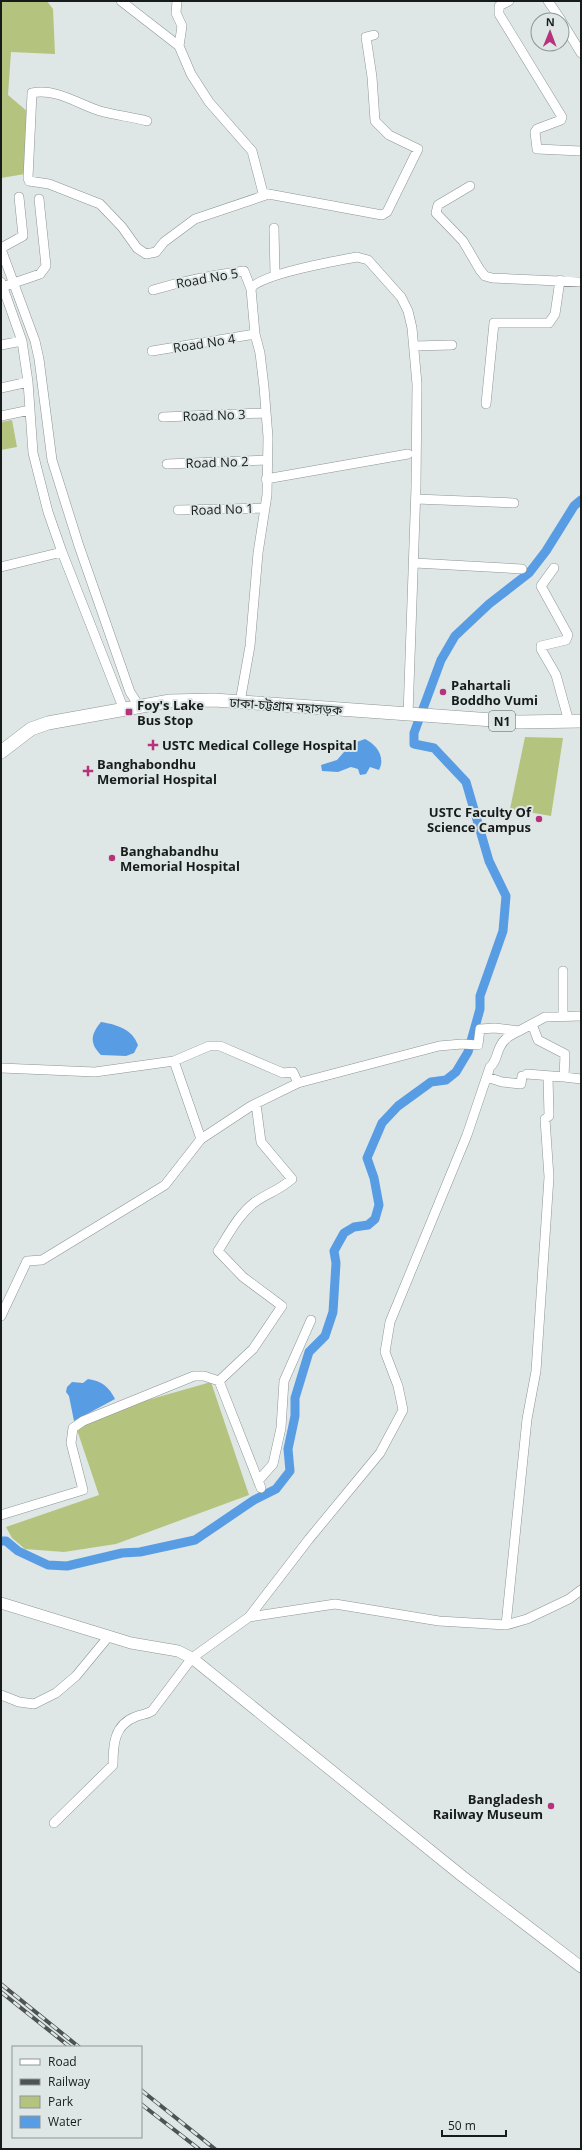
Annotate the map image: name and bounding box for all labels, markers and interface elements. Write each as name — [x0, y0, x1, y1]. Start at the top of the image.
north arrow — [530, 12, 570, 52]
text: N — [546, 14, 555, 29]
street label: Road No 5 — [175, 264, 239, 292]
street label: Road No 4 — [172, 329, 237, 357]
street label: Road No 3 — [182, 405, 246, 425]
street label: Road No 2 — [185, 452, 249, 472]
street label: Road No 1 — [190, 499, 254, 519]
place label: Pahartali Boddho Vumi — [451, 676, 538, 709]
marker: Pahartali Boddho Vumi — [438, 687, 448, 697]
street label: ঢাকা-চট্টগ্রাম মহাসড়ক — [228, 693, 344, 719]
place label: Foy's Lake Bus Stop — [137, 696, 204, 729]
marker: Foy's Lake Bus Stop — [124, 707, 134, 717]
road number: N1 — [489, 711, 515, 731]
place label: USTC Medical College Hospital — [162, 736, 357, 754]
marker: USTC Medical College Hospital — [147, 739, 159, 751]
place label: Banghabondhu Memorial Hospital — [97, 755, 217, 788]
marker: Banghabondhu Memorial Hospital — [82, 765, 94, 777]
place label: USTC Faculty Of Science Campus — [427, 803, 532, 836]
marker: USTC Faculty Of Science Campus — [534, 814, 544, 824]
place label: Banghabandhu Memorial Hospital — [120, 842, 240, 875]
marker: Banghabandhu Memorial Hospital — [107, 853, 117, 863]
place label: Bangladesh Railway Museum — [433, 1790, 543, 1823]
marker: Bangladesh Railway Museum — [546, 1801, 556, 1811]
legend — [12, 2046, 142, 2138]
text: Road — [48, 2053, 77, 2070]
text: Railway — [48, 2073, 91, 2090]
text: Park — [48, 2093, 74, 2110]
scale bar — [442, 2112, 506, 2138]
text: Water — [48, 2113, 82, 2130]
text: 50 m — [448, 2117, 476, 2134]

